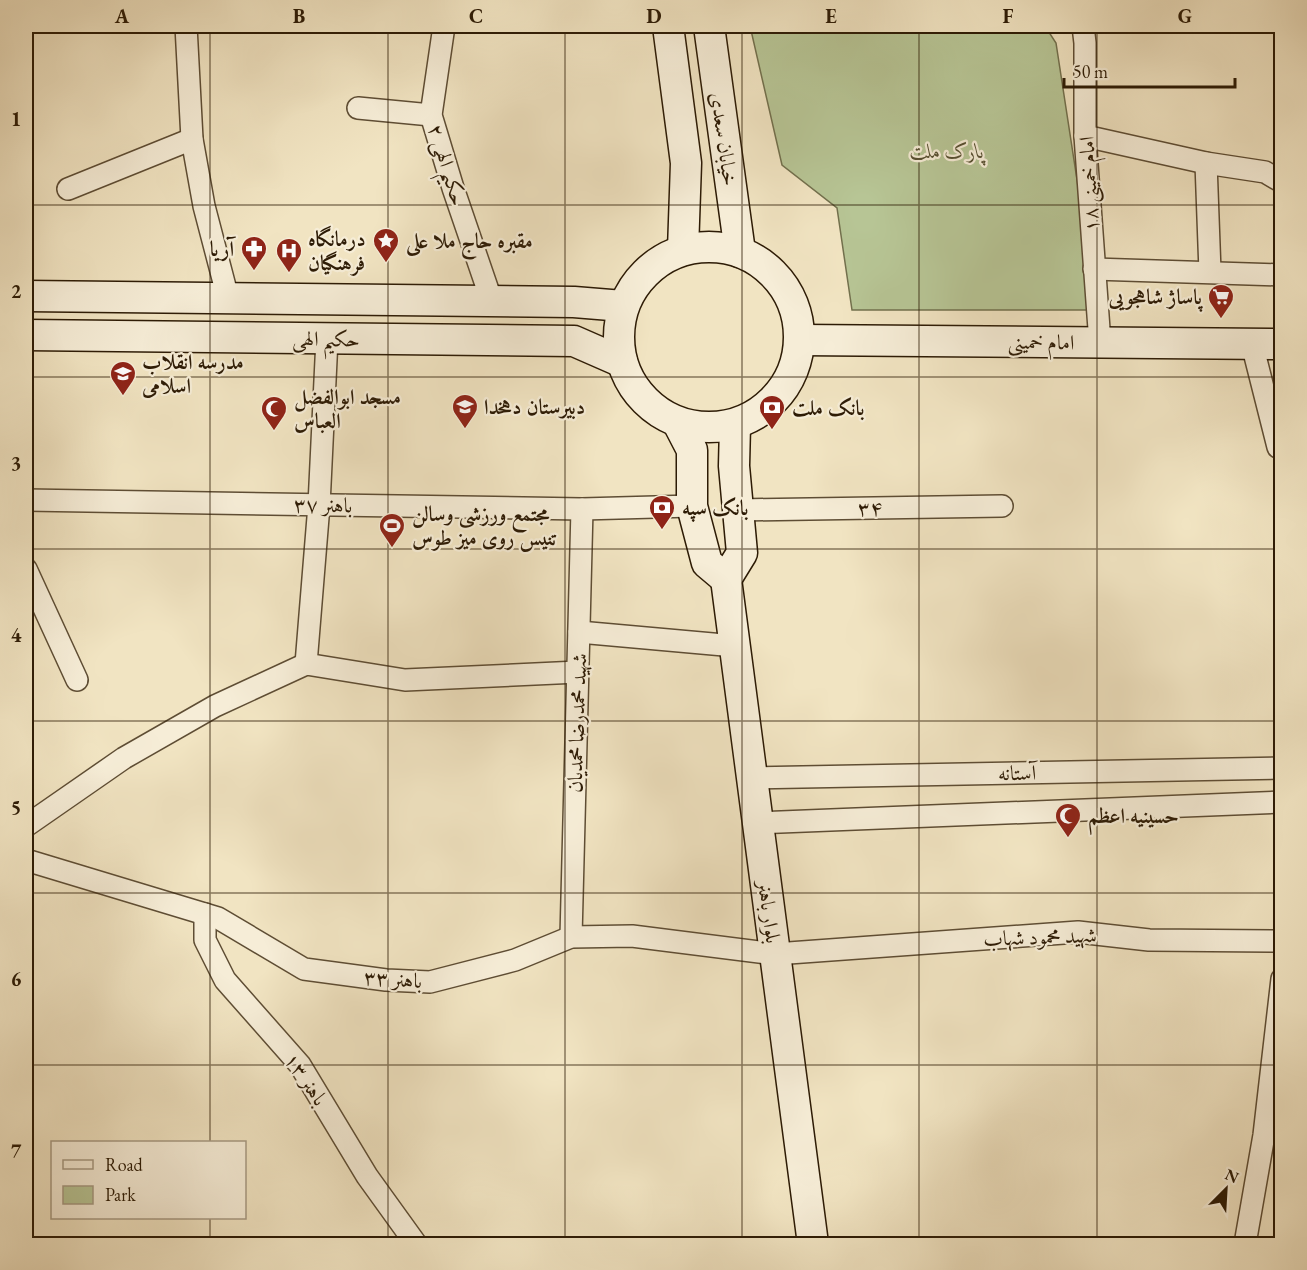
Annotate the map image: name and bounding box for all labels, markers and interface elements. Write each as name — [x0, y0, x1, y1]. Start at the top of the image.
text: A — [114, 3, 130, 29]
text: B — [293, 3, 305, 29]
text: C — [469, 3, 483, 29]
text: D — [646, 3, 662, 29]
text: E — [825, 3, 837, 29]
text: F — [1003, 3, 1014, 29]
text: G — [1178, 3, 1192, 29]
scale bar — [1064, 51, 1235, 89]
text: 50 m — [1073, 60, 1108, 83]
street label: خیابان سعدی — [705, 90, 744, 187]
text: 1 — [11, 106, 21, 132]
street label: حکیم الهی ۲ — [415, 121, 473, 211]
street label: امام خمینی ۱۸ — [1073, 135, 1109, 233]
park label: پارک ملت — [910, 137, 986, 166]
place label: درمانگاه فرهنگیان — [308, 225, 366, 277]
place icon: مقبره حاج ملا علی — [371, 226, 401, 264]
place label: مقبره حاج ملا علی — [405, 227, 533, 260]
pharmacy icon: آریا — [239, 234, 269, 272]
place label: آریا — [210, 235, 236, 262]
hospital icon: درمانگاه فرهنگیان — [274, 236, 304, 274]
text: 2 — [11, 278, 22, 304]
supermarket icon: پاساژ شاهجویی — [1206, 282, 1236, 320]
place label: پاساژ شاهجویی — [1107, 283, 1204, 312]
street label: حکیم الهی — [292, 324, 360, 361]
street label: امام خمینی — [1007, 327, 1075, 361]
place label: مدرسه انقلاب اسلامی — [141, 348, 244, 399]
school or university icon: مدرسه انقلاب اسلامی — [108, 359, 138, 397]
place label: مسجد ابوالفضل العباس — [294, 383, 401, 434]
school or university icon: دبیرستان دهخدا — [450, 392, 480, 430]
place label: دبیرستان دهخدا — [484, 393, 585, 420]
bank icon: بانک ملت — [757, 393, 787, 431]
mosque icon: مسجد ابوالفضل العباس — [259, 394, 289, 432]
place label: بانک ملت — [792, 394, 864, 421]
text: 3 — [11, 450, 21, 476]
street label: باهنر ۳۷ — [293, 490, 353, 519]
bank icon: بانک سپه — [647, 493, 677, 531]
place label: بانک سپه — [682, 494, 749, 522]
street label: ۳۴ — [857, 494, 883, 521]
place label: مجتمع ورزشی وسالن تنیس روی میز طوس — [412, 500, 557, 552]
sports icon: مجتمع ورزشی وسالن تنیس روی میز طوس — [377, 511, 407, 549]
text: 4 — [11, 622, 22, 648]
street label: شهید محمدرضا محمدیان — [561, 653, 593, 793]
street label: آستانه — [998, 759, 1039, 786]
text: 5 — [11, 794, 21, 820]
mosque icon: حسینیه اعظم — [1053, 801, 1083, 839]
place label: حسینیه اعظم — [1088, 802, 1179, 835]
street label: بلوار باهنر — [751, 877, 787, 945]
street label: شهید محمود شهاب — [983, 921, 1097, 953]
street label: باهنر ۳۳ — [363, 963, 423, 994]
text: 6 — [11, 966, 22, 992]
street label: باهنر ۱۳ — [279, 1047, 334, 1111]
text: 7 — [11, 1138, 22, 1164]
legend — [51, 1141, 246, 1219]
text: Road — [105, 1153, 144, 1176]
north arrow — [1196, 1159, 1256, 1219]
text: N — [1222, 1164, 1242, 1188]
text: Park — [105, 1183, 136, 1206]

